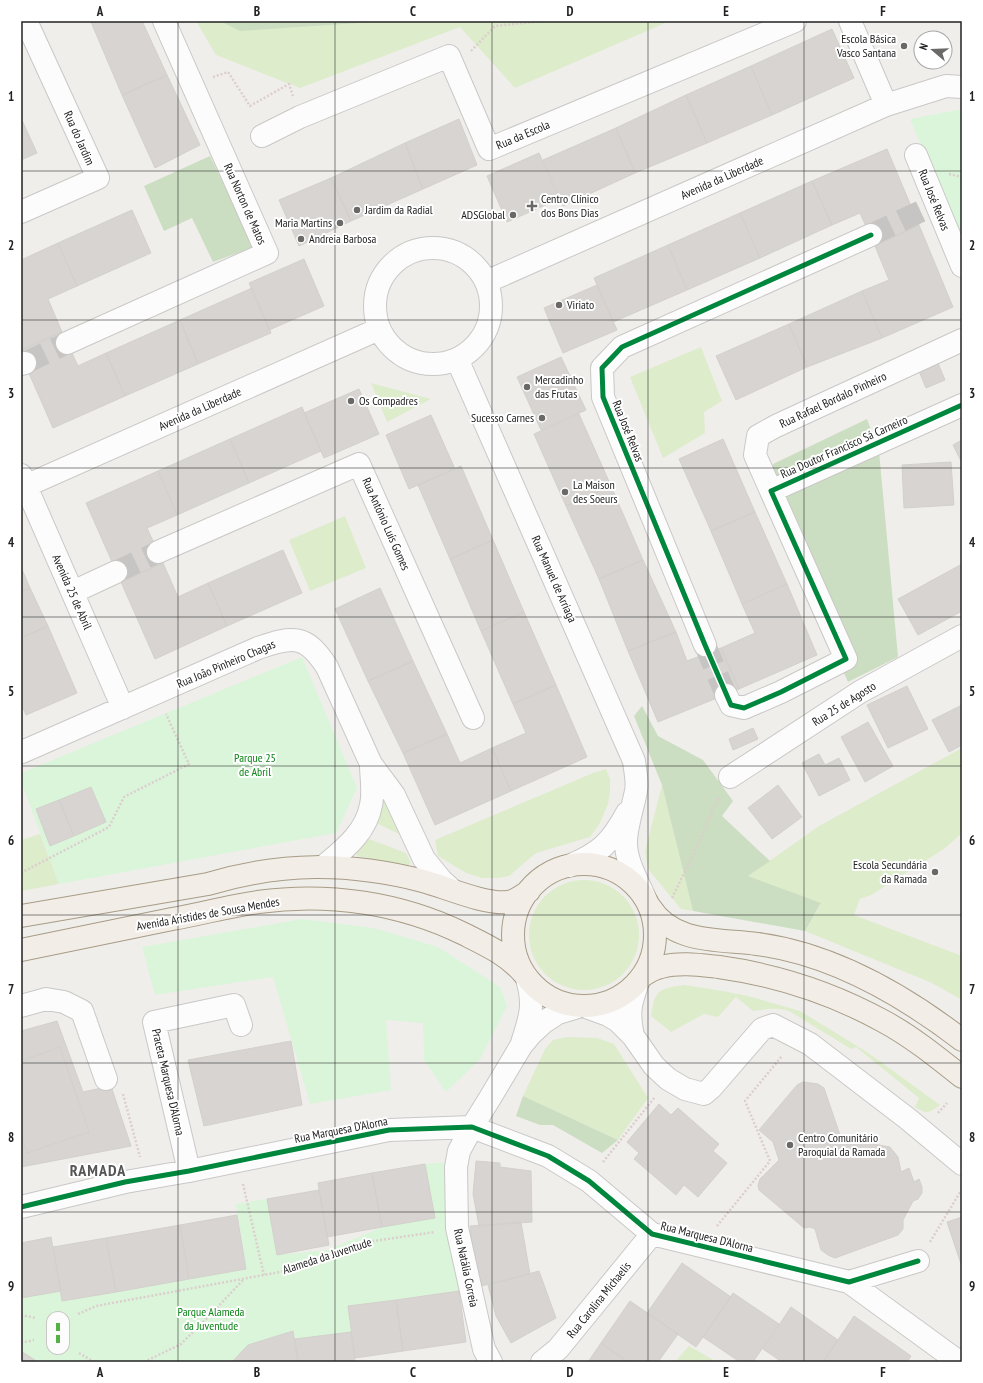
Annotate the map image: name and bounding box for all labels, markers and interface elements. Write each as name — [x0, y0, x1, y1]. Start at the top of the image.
text: A — [96, 3, 104, 20]
text: B — [254, 3, 260, 20]
text: C — [410, 3, 416, 20]
text: D — [567, 3, 574, 20]
text: E — [723, 3, 729, 20]
text: F — [880, 3, 886, 20]
north arrow — [913, 30, 953, 70]
place label: Escola Básica Vasco Santana — [836, 31, 896, 60]
marker: Escola Básica Vasco Santana — [899, 41, 909, 51]
text: N — [916, 42, 931, 52]
text: 1 — [8, 88, 14, 105]
text: 1 — [969, 88, 975, 105]
street label: Rua do Jardim — [61, 108, 98, 167]
street label: Rua da Escola — [494, 116, 552, 153]
street label: Avenida da Liberdade — [678, 153, 766, 203]
street label: Rua Norton de Matos — [221, 161, 270, 247]
street label: Rua José Relvas — [915, 167, 954, 233]
place label: Centro Clínico dos Bons Dias — [541, 191, 599, 220]
marker: Centro Clínico dos Bons Dias — [526, 200, 538, 212]
place label: Jardim da Radial — [364, 202, 433, 217]
marker: Jardim da Radial — [352, 205, 362, 215]
place label: ADSGlobal — [461, 207, 505, 222]
marker: ADSGlobal — [508, 210, 518, 220]
place label: Maria Martins — [275, 215, 332, 230]
marker: Maria Martins — [335, 218, 345, 228]
place label: Andreia Barbosa — [309, 231, 377, 246]
marker: Andreia Barbosa — [296, 234, 306, 244]
text: 2 — [8, 237, 14, 254]
text: 2 — [969, 237, 975, 254]
place label: Viriato — [566, 297, 594, 312]
marker: Viriato — [554, 300, 564, 310]
street label: Rua Rafael Bordalo Pinheiro — [777, 368, 889, 431]
place label: Mercadinho das Frutas — [535, 372, 584, 401]
marker: Mercadinho das Frutas — [522, 382, 532, 392]
street label: Avenida da Liberdade — [156, 384, 244, 434]
text: 3 — [8, 385, 14, 402]
text: 3 — [969, 385, 975, 402]
place label: Os Compadres — [359, 393, 418, 408]
marker: Os Compadres — [346, 396, 356, 406]
street label: Rua José Relvas — [609, 398, 648, 464]
place label: Sucesso Carnes — [471, 410, 534, 425]
street label: Rua Doutor Francisco Sá Carneiro — [778, 412, 910, 481]
marker: Sucesso Carnes — [537, 413, 547, 423]
street label: Rua António Luís Gomes — [359, 475, 414, 573]
place label: La Maison des Soeurs — [573, 477, 618, 506]
marker: La Maison des Soeurs — [560, 487, 570, 497]
street label: Rua Manuel de Arriaga — [529, 533, 580, 625]
text: 4 — [8, 534, 15, 551]
text: 4 — [969, 534, 976, 551]
street label: Avenida 25 de Abril — [49, 552, 96, 632]
street label: Rua João Pinheiro Chagas — [174, 636, 277, 691]
street label: Rua 25 de Agosto — [809, 678, 878, 729]
text: 5 — [8, 683, 14, 700]
text: 5 — [969, 683, 975, 700]
park label: Parque 25 de Abril — [234, 750, 276, 779]
text: 6 — [8, 832, 14, 849]
text: 6 — [969, 832, 975, 849]
place label: Escola Secundária da Ramada — [853, 857, 927, 886]
marker: Escola Secundária da Ramada — [930, 867, 940, 877]
street label: Avenida Aristides de Sousa Mendes — [135, 894, 281, 933]
text: 7 — [8, 981, 14, 998]
text: 7 — [969, 981, 975, 998]
street label: Praceta Marquesa D'Alorna — [149, 1027, 188, 1137]
street label: Rua Marquesa D'Alorna — [293, 1113, 389, 1146]
text: 8 — [8, 1129, 14, 1146]
text: 8 — [969, 1129, 975, 1146]
place label: Centro Comunitário Paroquial da Ramada — [798, 1130, 885, 1159]
marker: Centro Comunitário Paroquial da Ramada — [785, 1140, 795, 1150]
district label: RAMADA — [70, 1160, 126, 1180]
street label: Rua Marquesa D'Alorna — [659, 1218, 755, 1255]
street label: Rua Natália Correia — [451, 1227, 482, 1309]
street label: Alameda da Juventude — [280, 1234, 373, 1277]
street label: Rua Carolina Michaelis — [563, 1258, 634, 1341]
text: 9 — [8, 1278, 14, 1295]
text: 9 — [969, 1278, 975, 1295]
park label: Parque Alameda da Juventude — [178, 1304, 245, 1333]
text: A — [96, 1364, 104, 1381]
text: B — [254, 1364, 260, 1381]
text: C — [410, 1364, 416, 1381]
text: D — [567, 1364, 574, 1381]
text: E — [723, 1364, 729, 1381]
text: F — [880, 1364, 886, 1381]

